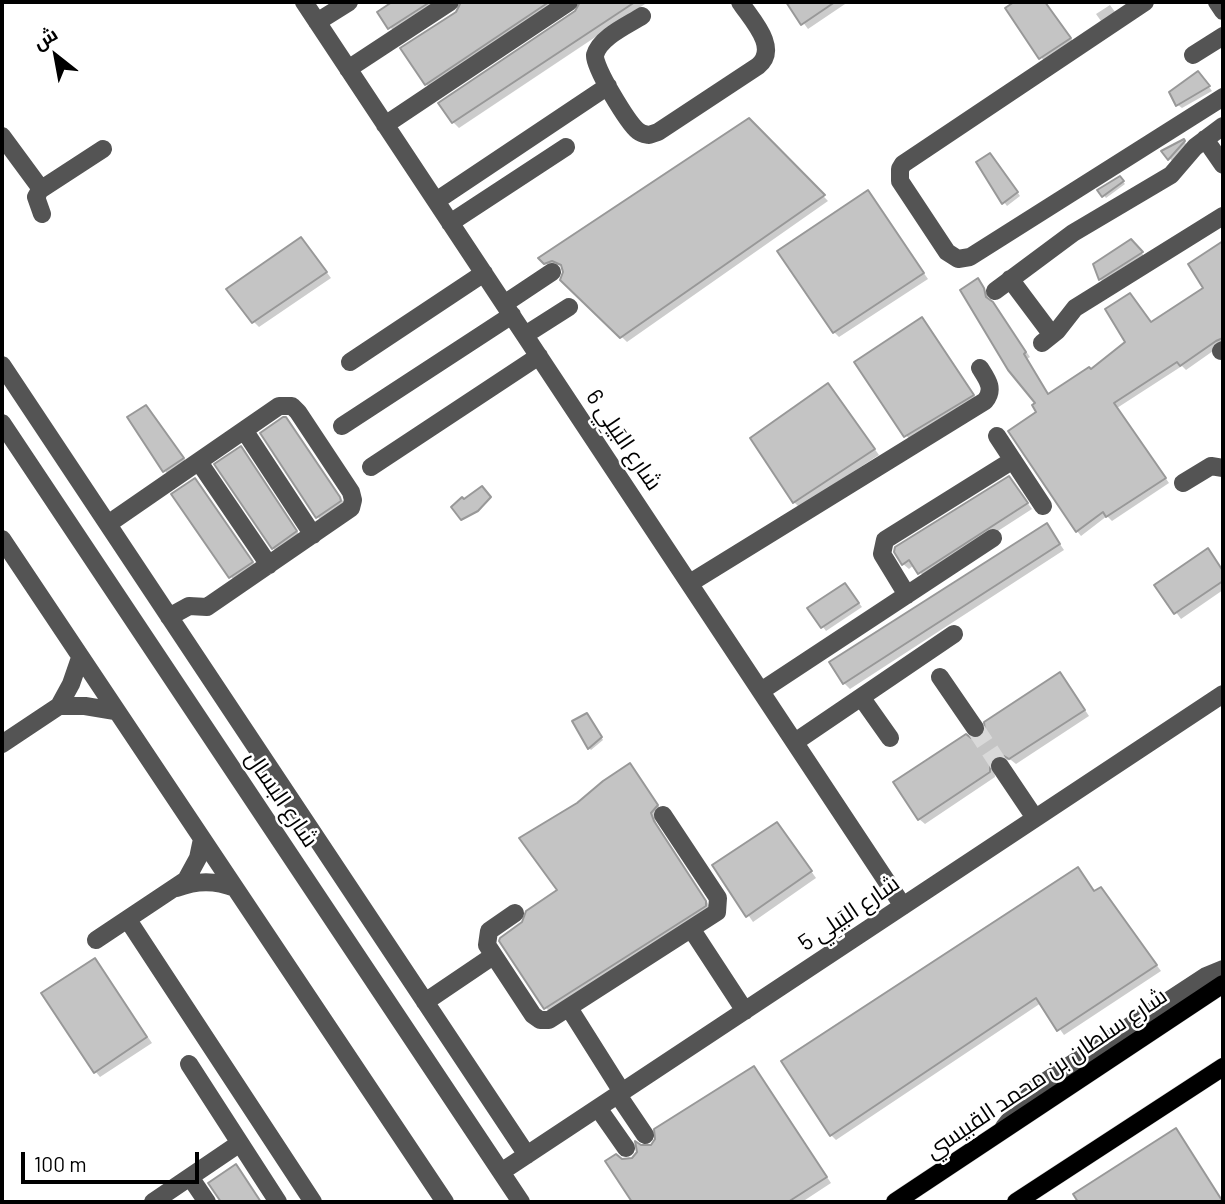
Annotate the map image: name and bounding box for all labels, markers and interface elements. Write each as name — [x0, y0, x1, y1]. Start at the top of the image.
north arrow — [21, 21, 91, 91]
text: ش — [29, 21, 61, 54]
street label: شارع البَيلِي 6 — [580, 384, 668, 496]
street label: شارع البسال — [240, 746, 324, 852]
street label: شارع البَيلِي 5 — [793, 869, 905, 957]
street label: شارع سلطان بن محمد القبيسي — [920, 982, 1172, 1164]
scale bar — [24, 1138, 203, 1182]
text: 100 m — [34, 1151, 87, 1176]

